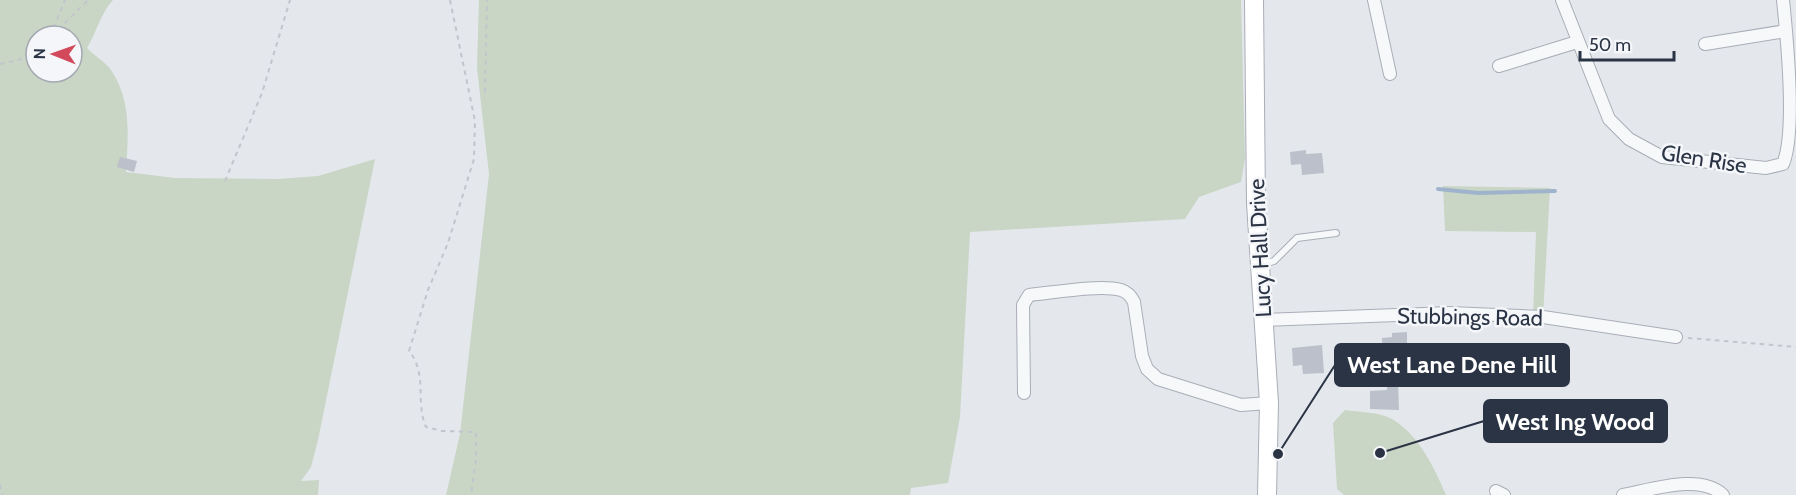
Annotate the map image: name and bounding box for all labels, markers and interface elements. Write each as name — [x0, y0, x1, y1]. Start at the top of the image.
north arrow — [24, 24, 84, 84]
scale bar — [1580, 24, 1674, 62]
text: 50 m — [1589, 34, 1631, 56]
text: N — [30, 48, 49, 60]
street label: Glen Rise — [1659, 139, 1749, 179]
street label: Lucy Hall Drive — [1243, 178, 1277, 318]
street label: Stubbings Road — [1397, 302, 1543, 332]
callout: West Lane Dene Hill — [1335, 344, 1569, 386]
text: West Lane Dene Hill — [1347, 350, 1557, 379]
callout: West Ing Wood — [1484, 400, 1667, 442]
text: West Ing Wood — [1496, 407, 1654, 436]

